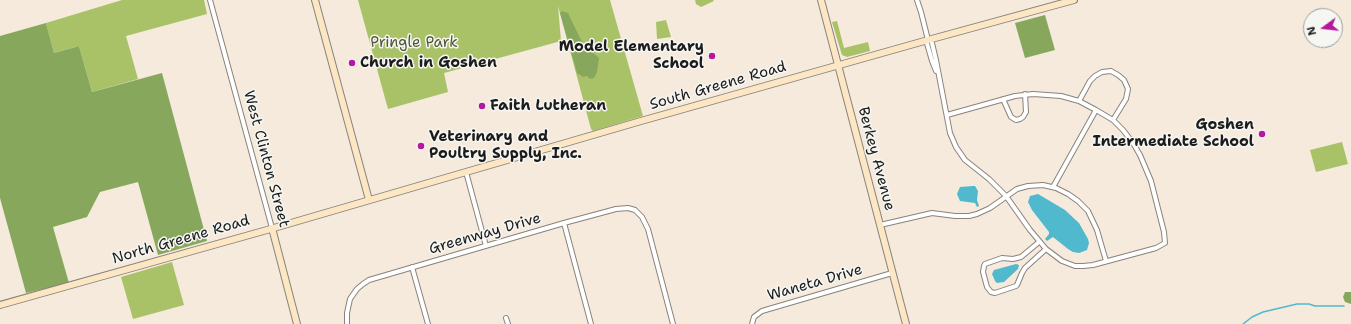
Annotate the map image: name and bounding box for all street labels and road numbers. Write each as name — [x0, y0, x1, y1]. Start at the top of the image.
street label: South Greene Road — [648, 58, 788, 114]
street label: West Clinton Street — [239, 89, 293, 229]
street label: Berkey Avenue — [854, 105, 898, 213]
street label: Greenway Drive — [427, 209, 543, 259]
street label: North Greene Road — [110, 212, 252, 268]
street label: Waneta Drive — [765, 261, 865, 305]

